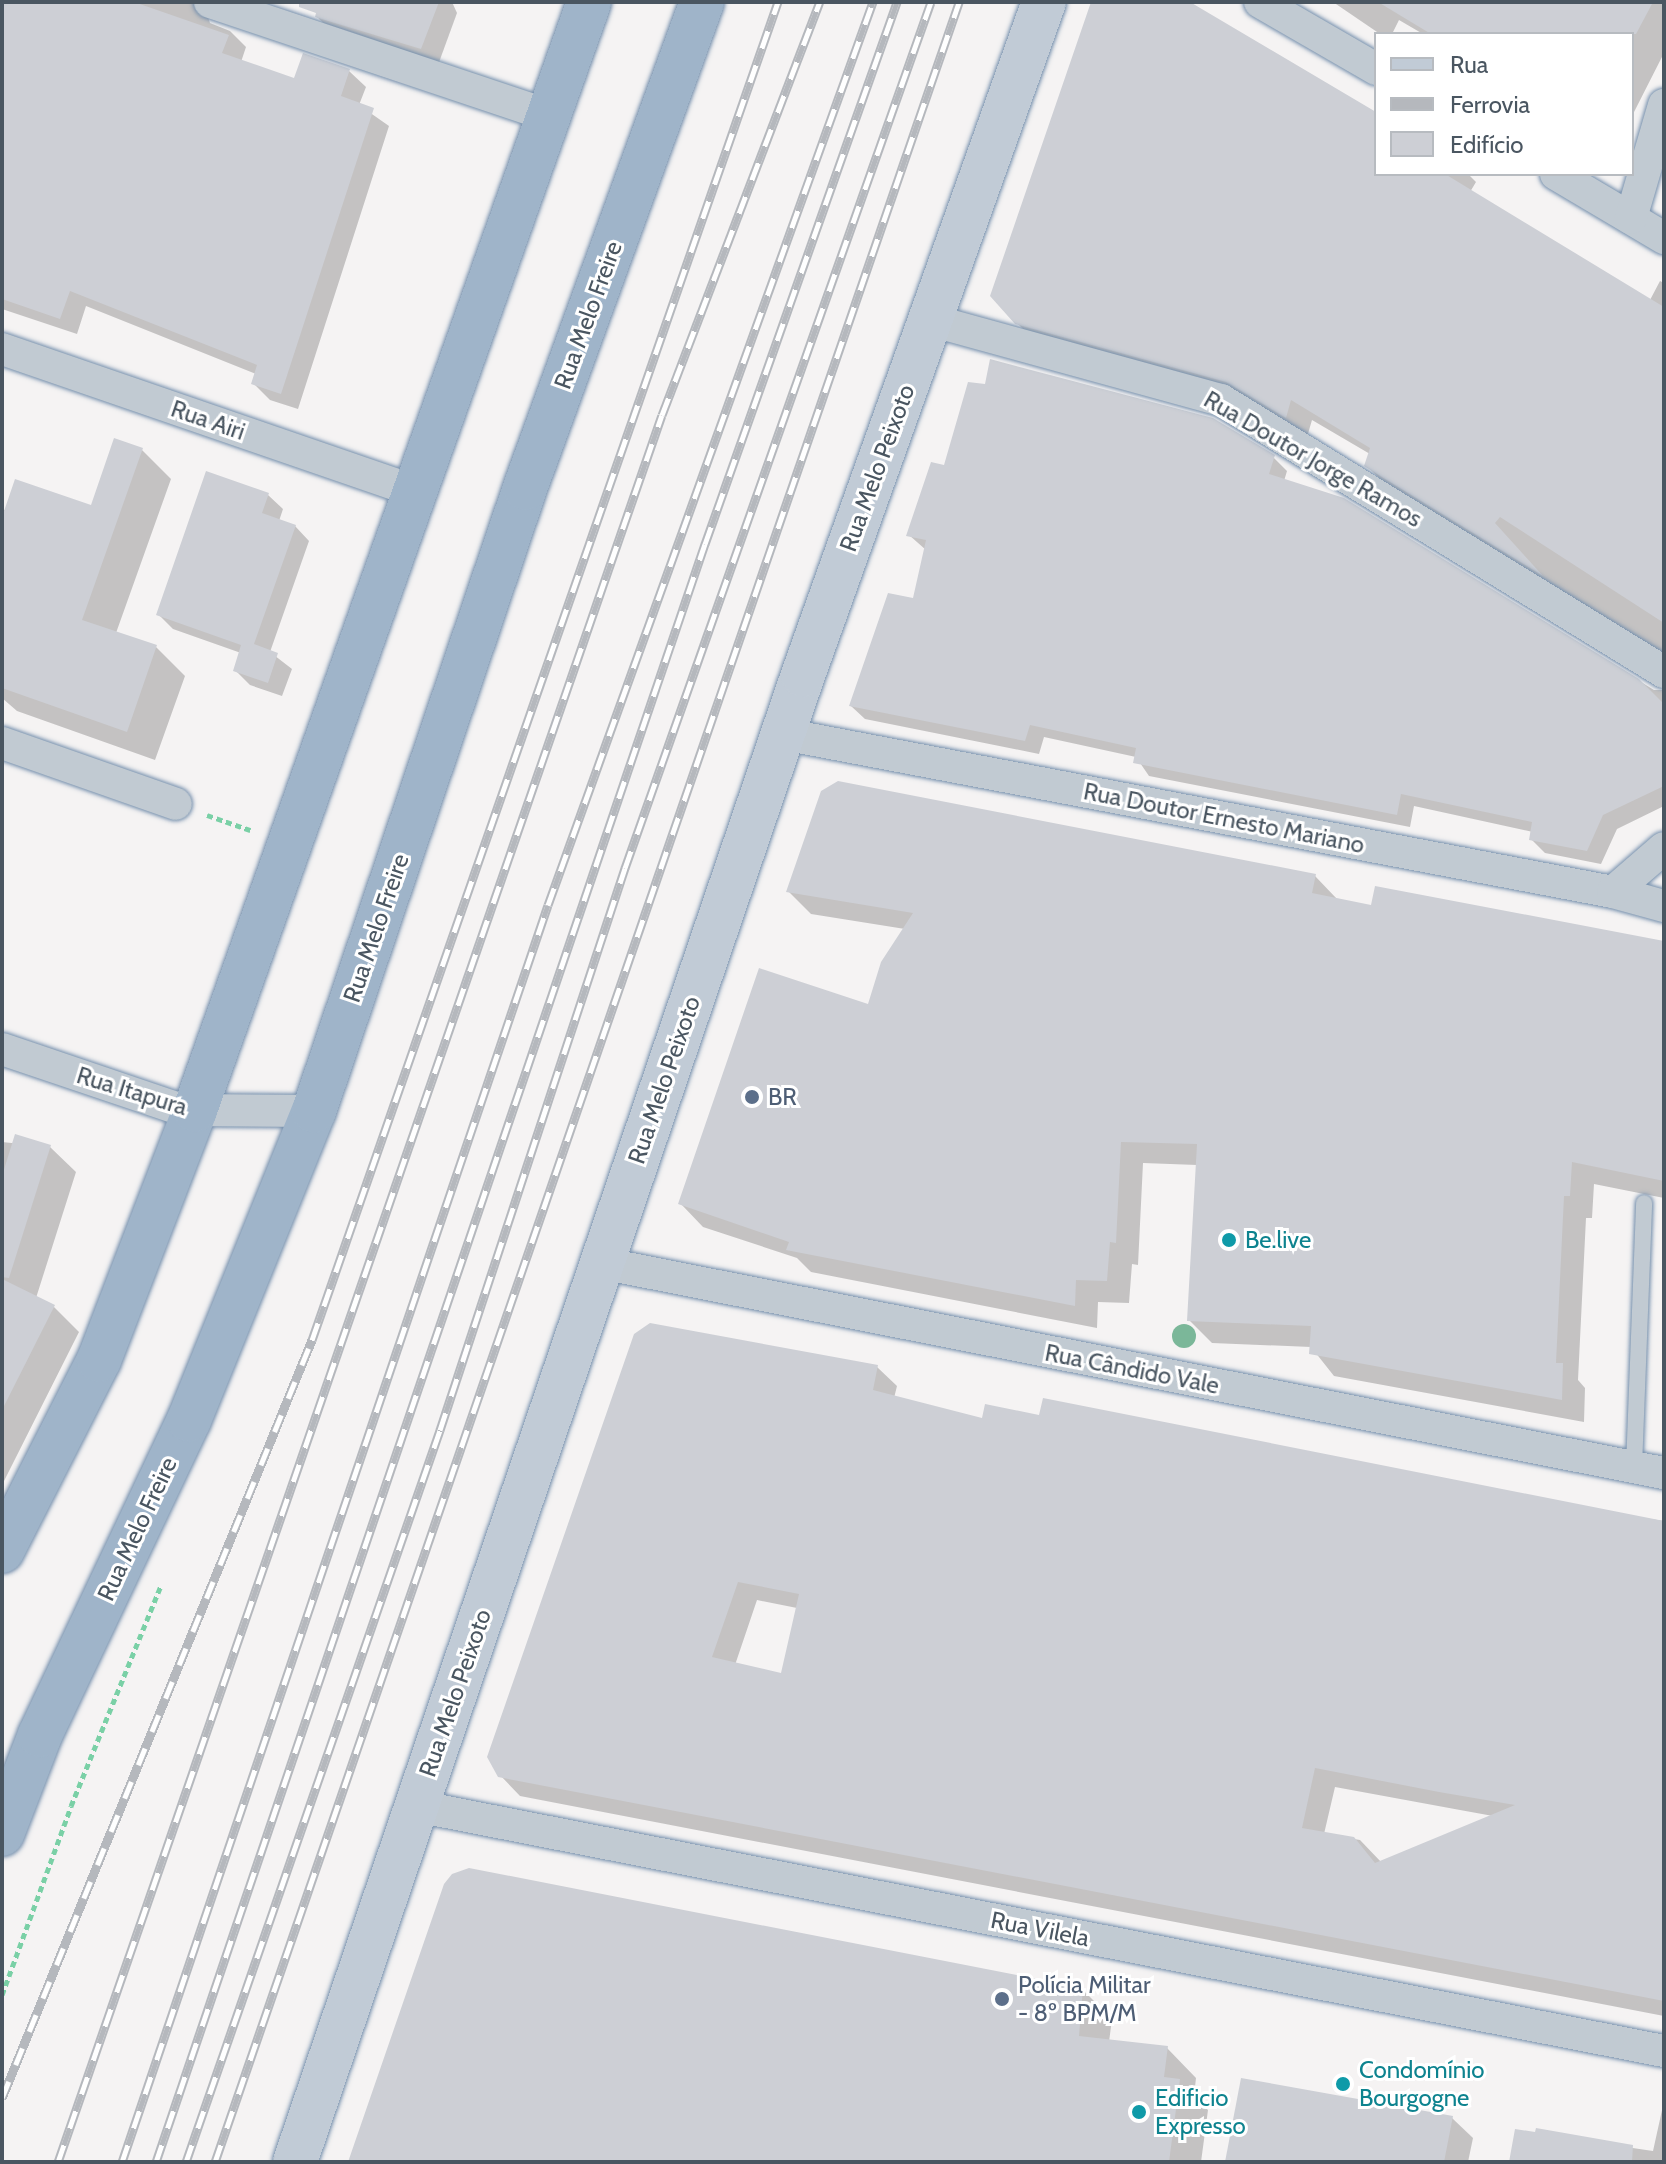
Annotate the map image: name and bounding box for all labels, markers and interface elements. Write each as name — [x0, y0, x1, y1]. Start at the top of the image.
legend — [1374, 32, 1634, 176]
text: Rua — [1450, 50, 1488, 79]
text: Ferrovia — [1450, 90, 1530, 119]
text: Edifício — [1450, 130, 1524, 159]
street label: Rua Melo Freire — [548, 237, 628, 393]
street label: Rua Melo Peixoto — [833, 381, 921, 555]
street label: Rua Doutor Jorge Ramos — [1199, 385, 1427, 533]
street label: Rua Airi — [167, 394, 249, 446]
street label: Rua Doutor Ernesto Mariano — [1081, 777, 1367, 859]
street label: Rua Melo Freire — [337, 850, 415, 1006]
street label: Rua Melo Peixoto — [622, 992, 706, 1168]
street label: Rua Itapura — [73, 1061, 191, 1121]
place label: BR — [768, 1083, 797, 1111]
marker: BR — [743, 1088, 761, 1106]
place label: Be.live — [1245, 1226, 1311, 1254]
marker: Be.live — [1220, 1231, 1238, 1249]
street label: Rua Cândido Vale — [1042, 1338, 1222, 1400]
street label: Rua Melo Freire — [91, 1453, 183, 1605]
street label: Rua Melo Peixoto — [413, 1605, 497, 1781]
street label: Rua Vilela — [988, 1905, 1092, 1953]
place label: Polícia Militar - 8º BPM/M — [1018, 1971, 1151, 2027]
marker: Polícia Militar - 8º BPM/M — [993, 1990, 1011, 2008]
place label: Condomínio Bourgogne — [1359, 2056, 1484, 2112]
marker: Condomínio Bourgogne — [1334, 2075, 1352, 2093]
place label: Edificio Expresso — [1155, 2084, 1246, 2140]
marker: Edificio Expresso — [1130, 2103, 1148, 2121]

